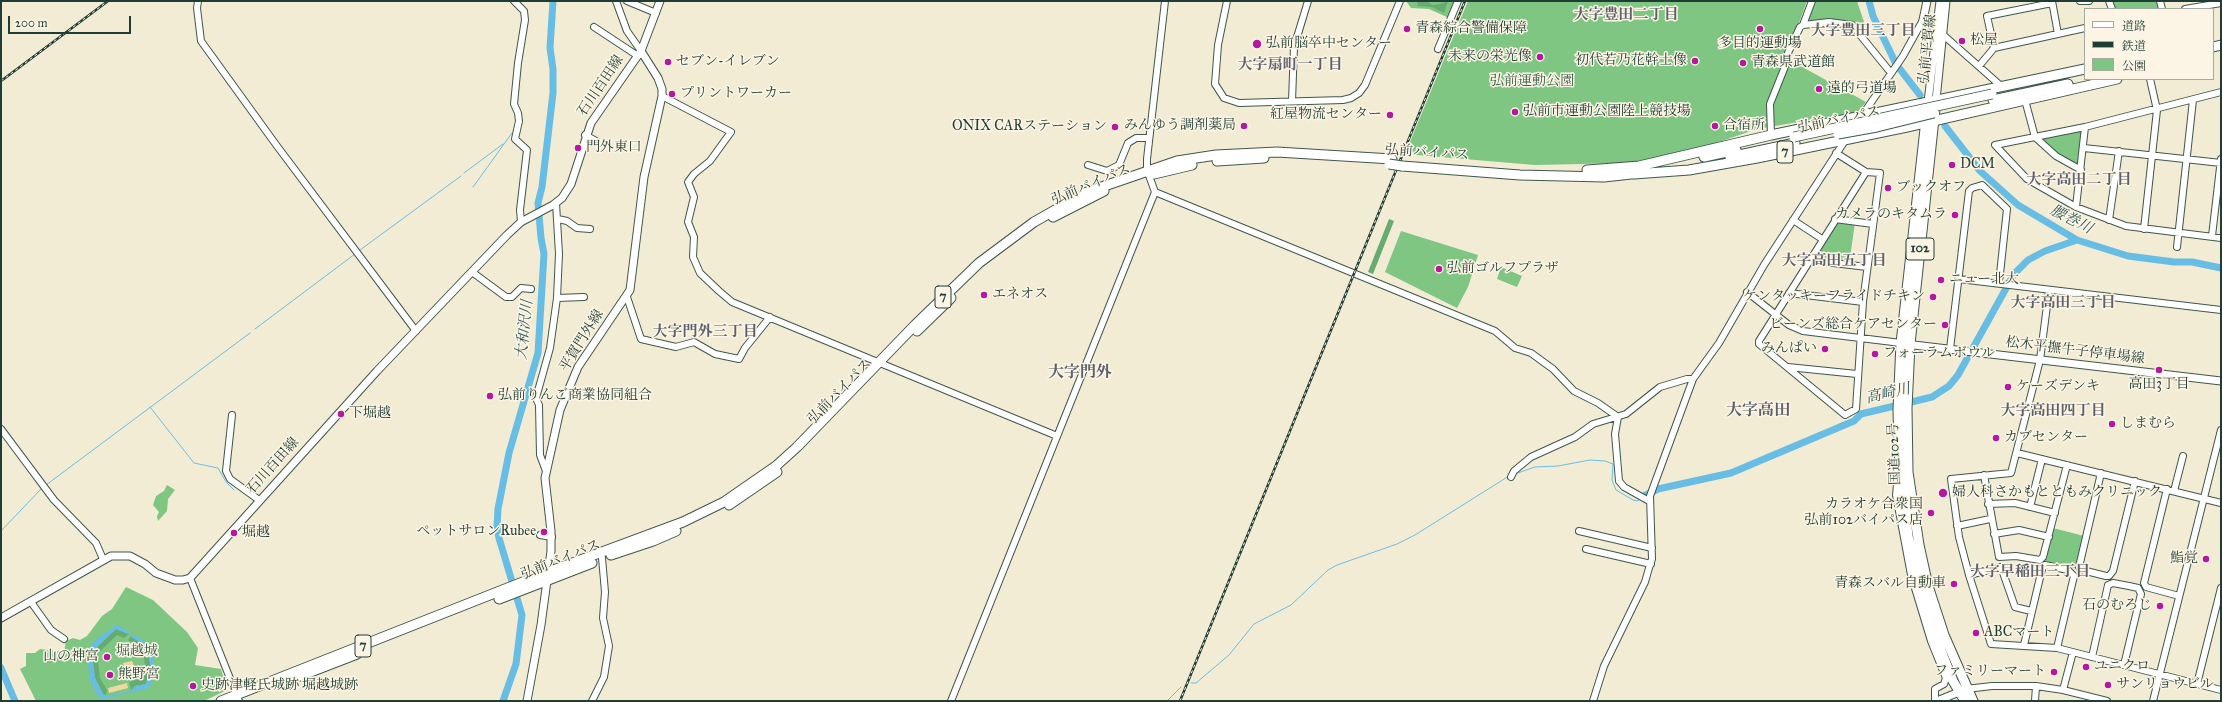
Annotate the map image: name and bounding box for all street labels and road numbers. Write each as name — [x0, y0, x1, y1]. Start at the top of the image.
street label: 弘前平賀線 — [1916, 13, 1940, 85]
street label: 石川百田線 — [574, 52, 628, 120]
street label: 弘前バイパス — [1796, 103, 1882, 137]
road number: 7 — [1777, 141, 1793, 163]
street label: 弘前バイパス — [1385, 142, 1469, 164]
street label: 弘前バイパス — [1049, 161, 1133, 209]
road number: 102 — [1906, 238, 1934, 260]
road number: 7 — [935, 286, 951, 308]
street label: 平賀門外線 — [556, 307, 608, 375]
street label: 松木平撫牛子停車場線 — [2004, 334, 2146, 368]
street label: 弘前バイパス — [805, 356, 875, 428]
street label: 国道102号 — [1886, 422, 1904, 486]
street label: 石川百田線 — [243, 434, 303, 498]
street label: 弘前バイパス — [519, 536, 603, 584]
road number: 7 — [355, 635, 371, 657]

